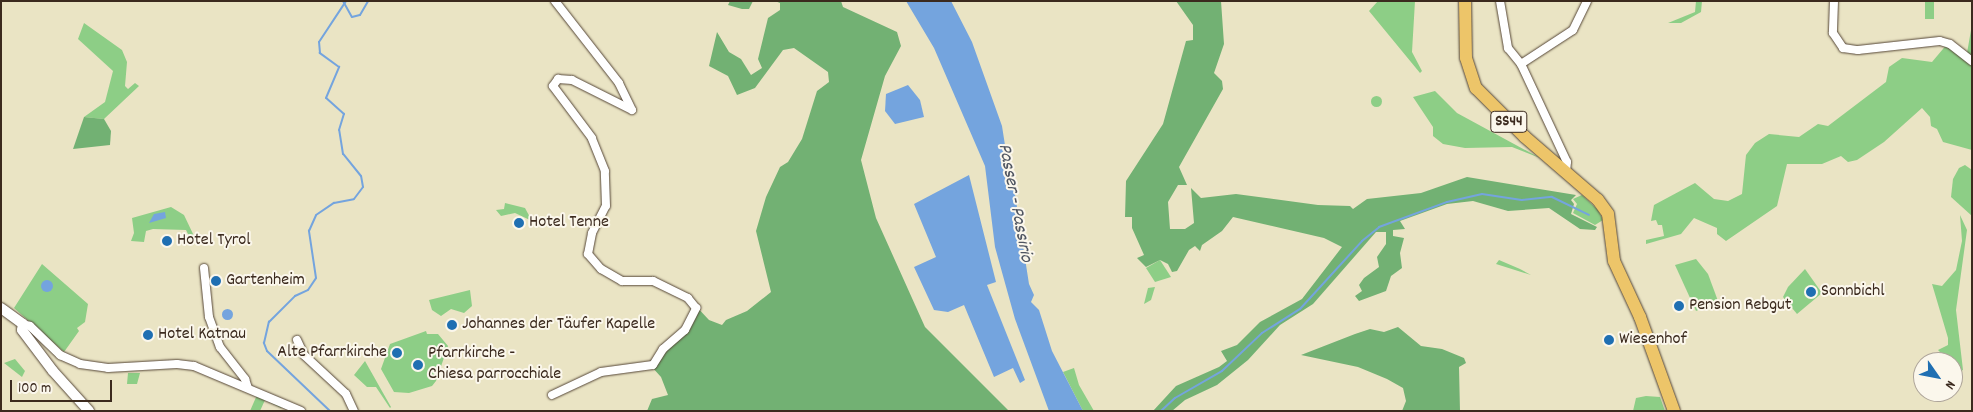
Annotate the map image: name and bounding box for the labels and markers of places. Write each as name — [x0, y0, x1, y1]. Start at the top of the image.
place label: Hotel Tenne — [529, 212, 609, 234]
marker: Hotel Tenne — [513, 217, 525, 229]
place label: Hotel Tyrol — [177, 230, 251, 252]
marker: Hotel Tyrol — [161, 235, 173, 247]
place label: Gartenheim — [226, 270, 305, 292]
marker: Gartenheim — [210, 275, 222, 287]
place label: Sonnbichl — [1821, 281, 1884, 303]
marker: Sonnbichl — [1805, 286, 1817, 298]
place label: Pension Rebgut — [1689, 295, 1791, 317]
marker: Pension Rebgut — [1673, 300, 1685, 312]
place label: Johannes der Täufer Kapelle — [462, 314, 655, 336]
marker: Johannes der Täufer Kapelle — [446, 319, 458, 331]
place label: Hotel Katnau — [158, 324, 246, 346]
marker: Hotel Katnau — [142, 329, 154, 341]
place label: Wiesenhof — [1619, 329, 1687, 351]
marker: Wiesenhof — [1603, 334, 1615, 346]
place label: Alte Pfarrkirche — [277, 342, 387, 364]
place label: Pfarrkirche - Chiesa parrocchiale — [428, 344, 561, 386]
marker: Alte Pfarrkirche — [391, 347, 403, 359]
marker: Pfarrkirche - Chiesa parrocchiale — [412, 359, 424, 371]

